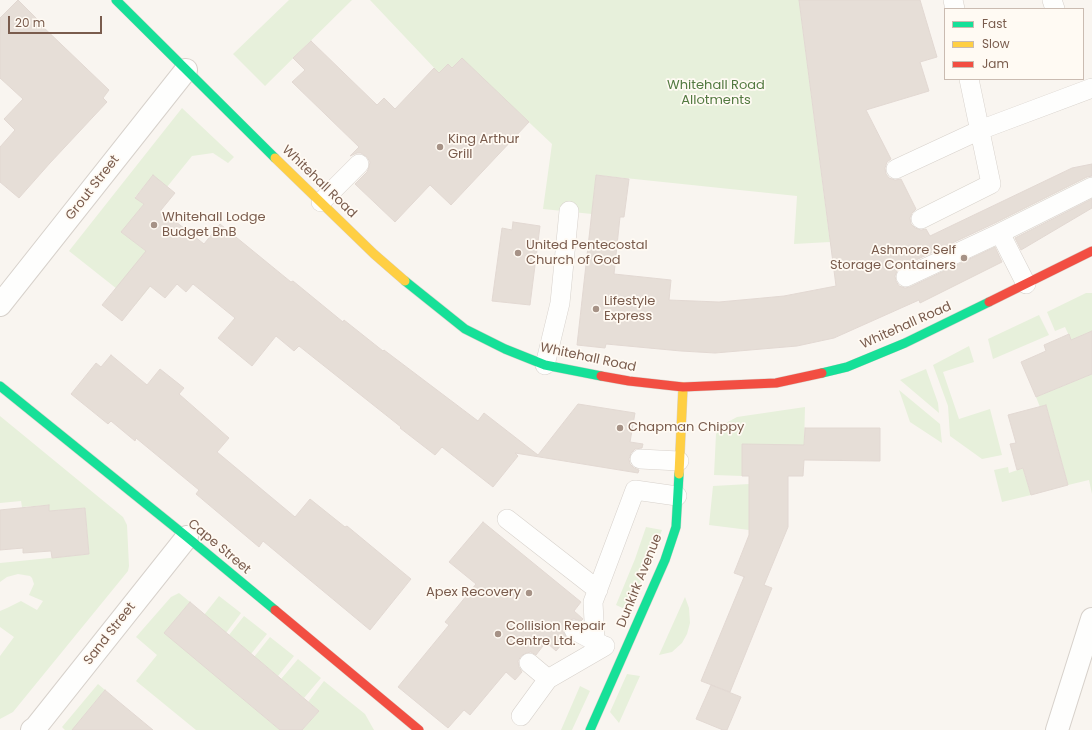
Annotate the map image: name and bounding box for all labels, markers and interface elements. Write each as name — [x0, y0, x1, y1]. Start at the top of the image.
scale bar — [10, 8, 104, 34]
legend — [944, 8, 1084, 80]
text: 20 m — [15, 14, 45, 31]
text: Fast — [982, 15, 1007, 32]
text: Slow — [982, 35, 1010, 52]
text: Jam — [982, 55, 1009, 72]
park label: Whitehall Road Allotments — [667, 78, 765, 109]
place label: King Arthur Grill — [448, 132, 519, 163]
street label: Whitehall Road — [278, 142, 360, 222]
marker: King Arthur Grill — [435, 142, 445, 152]
street label: Grout Street — [63, 153, 123, 223]
place label: Whitehall Lodge Budget BnB — [162, 210, 266, 241]
marker: Whitehall Lodge Budget BnB — [149, 220, 159, 230]
place label: United Pentecostal Church of God — [526, 238, 648, 269]
place label: Ashmore Self Storage Containers — [830, 243, 956, 274]
marker: United Pentecostal Church of God — [513, 248, 523, 258]
marker: Ashmore Self Storage Containers — [959, 253, 969, 263]
place label: Lifestyle Express — [604, 294, 655, 325]
street label: Whitehall Road — [858, 299, 954, 353]
marker: Lifestyle Express — [591, 304, 601, 314]
street label: Whitehall Road — [539, 340, 637, 376]
place label: Chapman Chippy — [628, 420, 744, 436]
marker: Chapman Chippy — [615, 423, 625, 433]
street label: Cape Street — [184, 516, 254, 578]
street label: Dunkirk Avenue — [614, 532, 666, 630]
place label: Apex Recovery — [426, 585, 521, 601]
marker: Apex Recovery — [524, 588, 534, 598]
street label: Sand Street — [81, 600, 139, 668]
place label: Collision Repair Centre Ltd. — [506, 619, 606, 650]
marker: Collision Repair Centre Ltd. — [493, 629, 503, 639]

